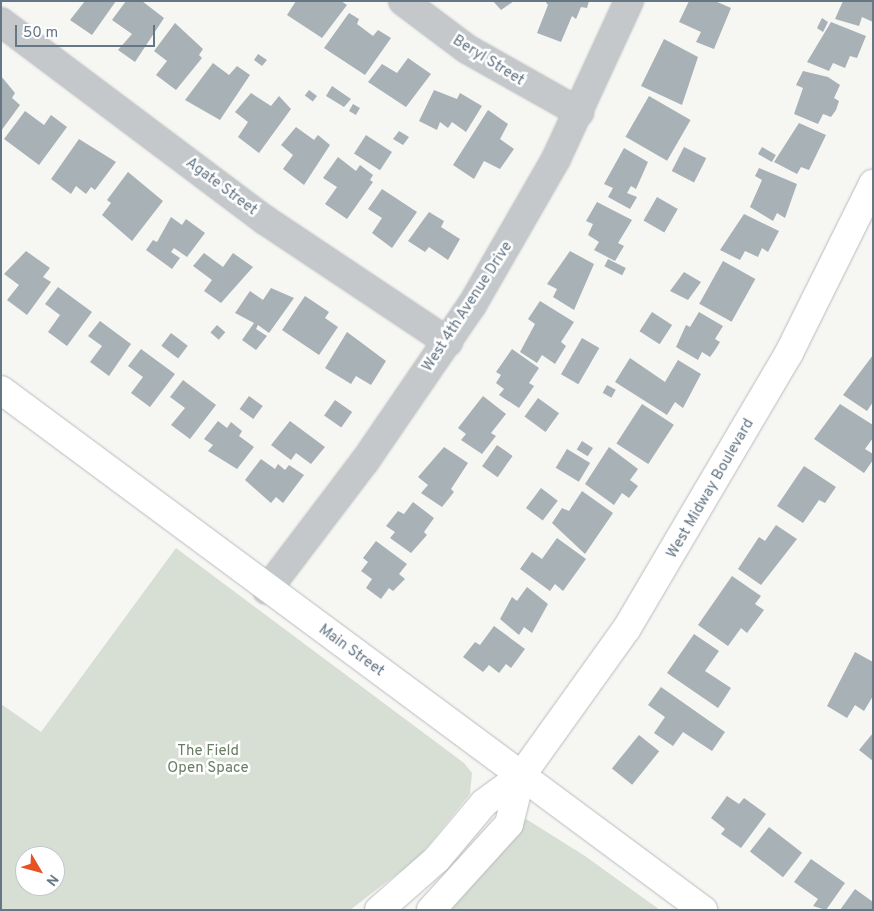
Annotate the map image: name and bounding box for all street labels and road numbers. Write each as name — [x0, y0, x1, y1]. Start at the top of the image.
street label: Beryl Street — [449, 32, 527, 90]
street label: Agate Street — [182, 154, 260, 220]
street label: West 4th Avenue Drive — [419, 238, 517, 376]
street label: West Midway Boulevard — [664, 416, 758, 562]
street label: Main Street — [315, 621, 387, 681]

